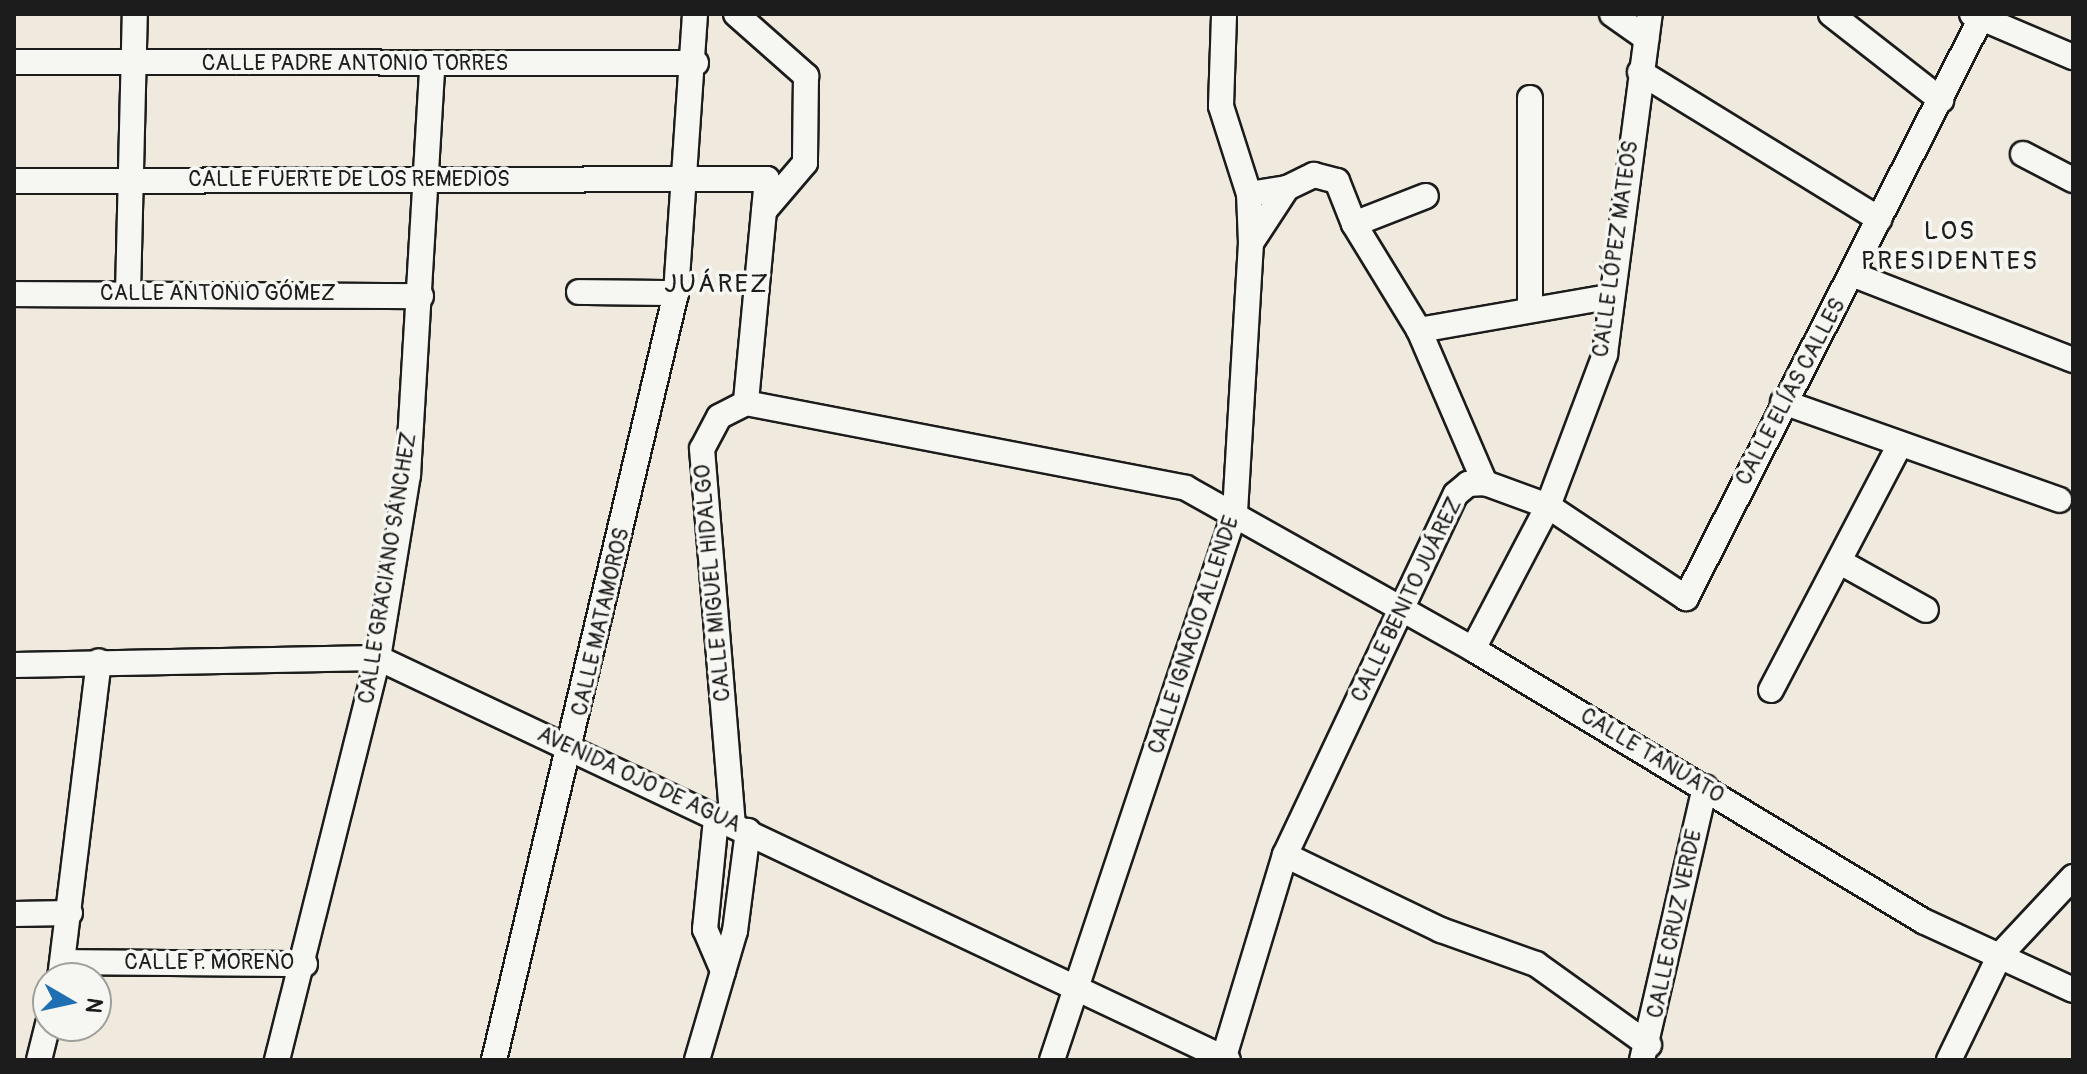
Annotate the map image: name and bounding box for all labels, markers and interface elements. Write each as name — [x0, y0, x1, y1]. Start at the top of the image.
street label: CALLE PADRE ANTONIO TORRES — [202, 51, 508, 77]
street label: CALLE LÓPEZ MATEOS — [1588, 139, 1644, 359]
street label: CALLE FUERTE DE LOS REMEDIOS — [188, 167, 510, 193]
district label: LOS PRESIDENTES — [1861, 216, 2039, 278]
district label: JUÁREZ — [664, 269, 770, 301]
street label: CALLE ANTONIO GÓMEZ — [100, 281, 336, 307]
street label: CALLE ELÍAS CALLES — [1731, 294, 1851, 490]
street label: CALLE GRACIANO SÁNCHEZ — [353, 430, 423, 706]
street label: CALLE MIGUEL HIDALGO — [689, 463, 737, 703]
street label: CALLE BENITO JUÁREZ — [1346, 493, 1468, 707]
street label: CALLE IGNACIO ALLENDE — [1143, 513, 1245, 757]
street label: CALLE MATAMOROS — [566, 525, 636, 719]
street label: CALLE TANUATO — [1575, 703, 1729, 809]
street label: AVENIDA OJO DE AGUA — [533, 721, 745, 839]
street label: CALLE CRUZ VERDE — [1642, 827, 1708, 1021]
street label: CALLE P. MORENO — [124, 950, 294, 976]
north arrow — [32, 962, 112, 1042]
text: N — [79, 996, 109, 1015]

